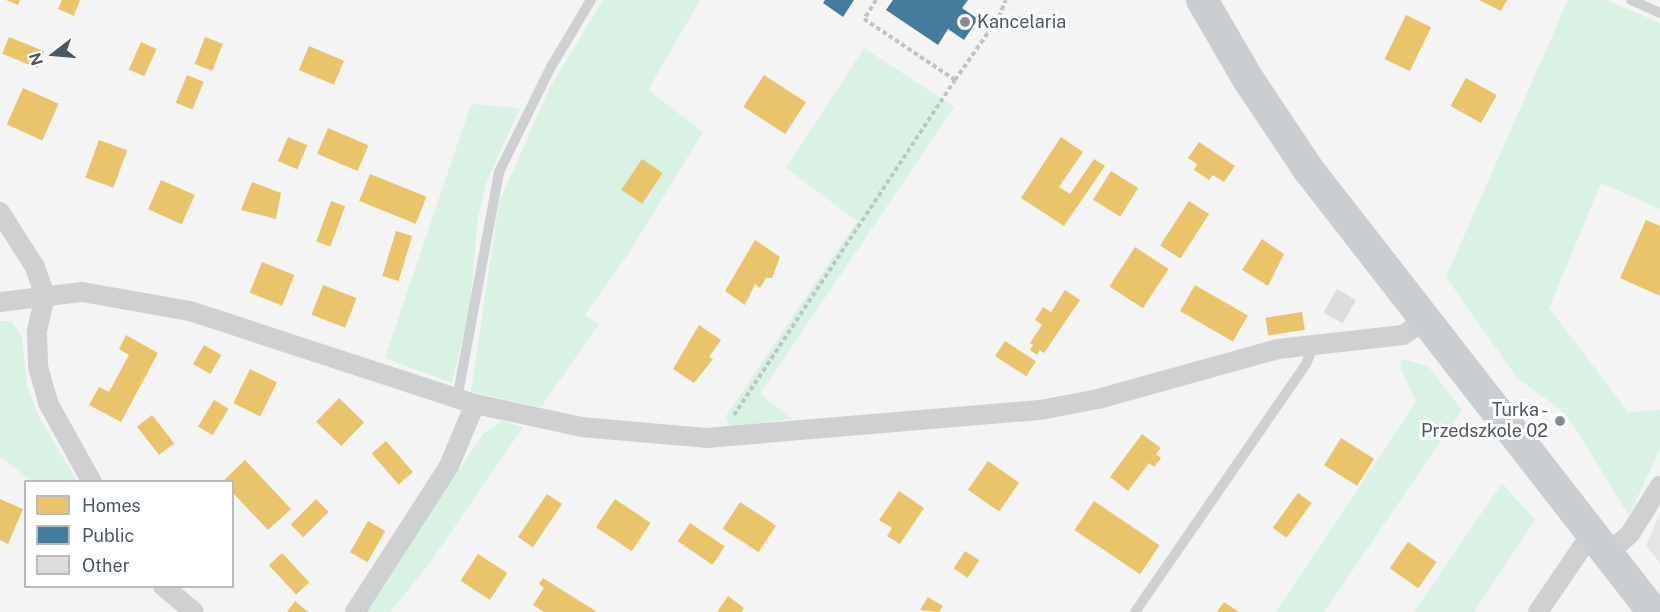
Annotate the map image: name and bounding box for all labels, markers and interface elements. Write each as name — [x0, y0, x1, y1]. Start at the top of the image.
place label: Kancelaria — [977, 11, 1066, 33]
marker: Kancelaria — [958, 15, 972, 29]
north arrow — [24, 24, 84, 84]
text: N — [25, 50, 47, 68]
place label: Turka - Przedszkole 02 — [1421, 400, 1548, 442]
marker: Turka - Przedszkole 02 — [1553, 414, 1567, 428]
legend — [24, 480, 234, 588]
text: Homes — [82, 495, 141, 516]
text: Public — [82, 525, 134, 546]
text: Other — [82, 555, 130, 576]

